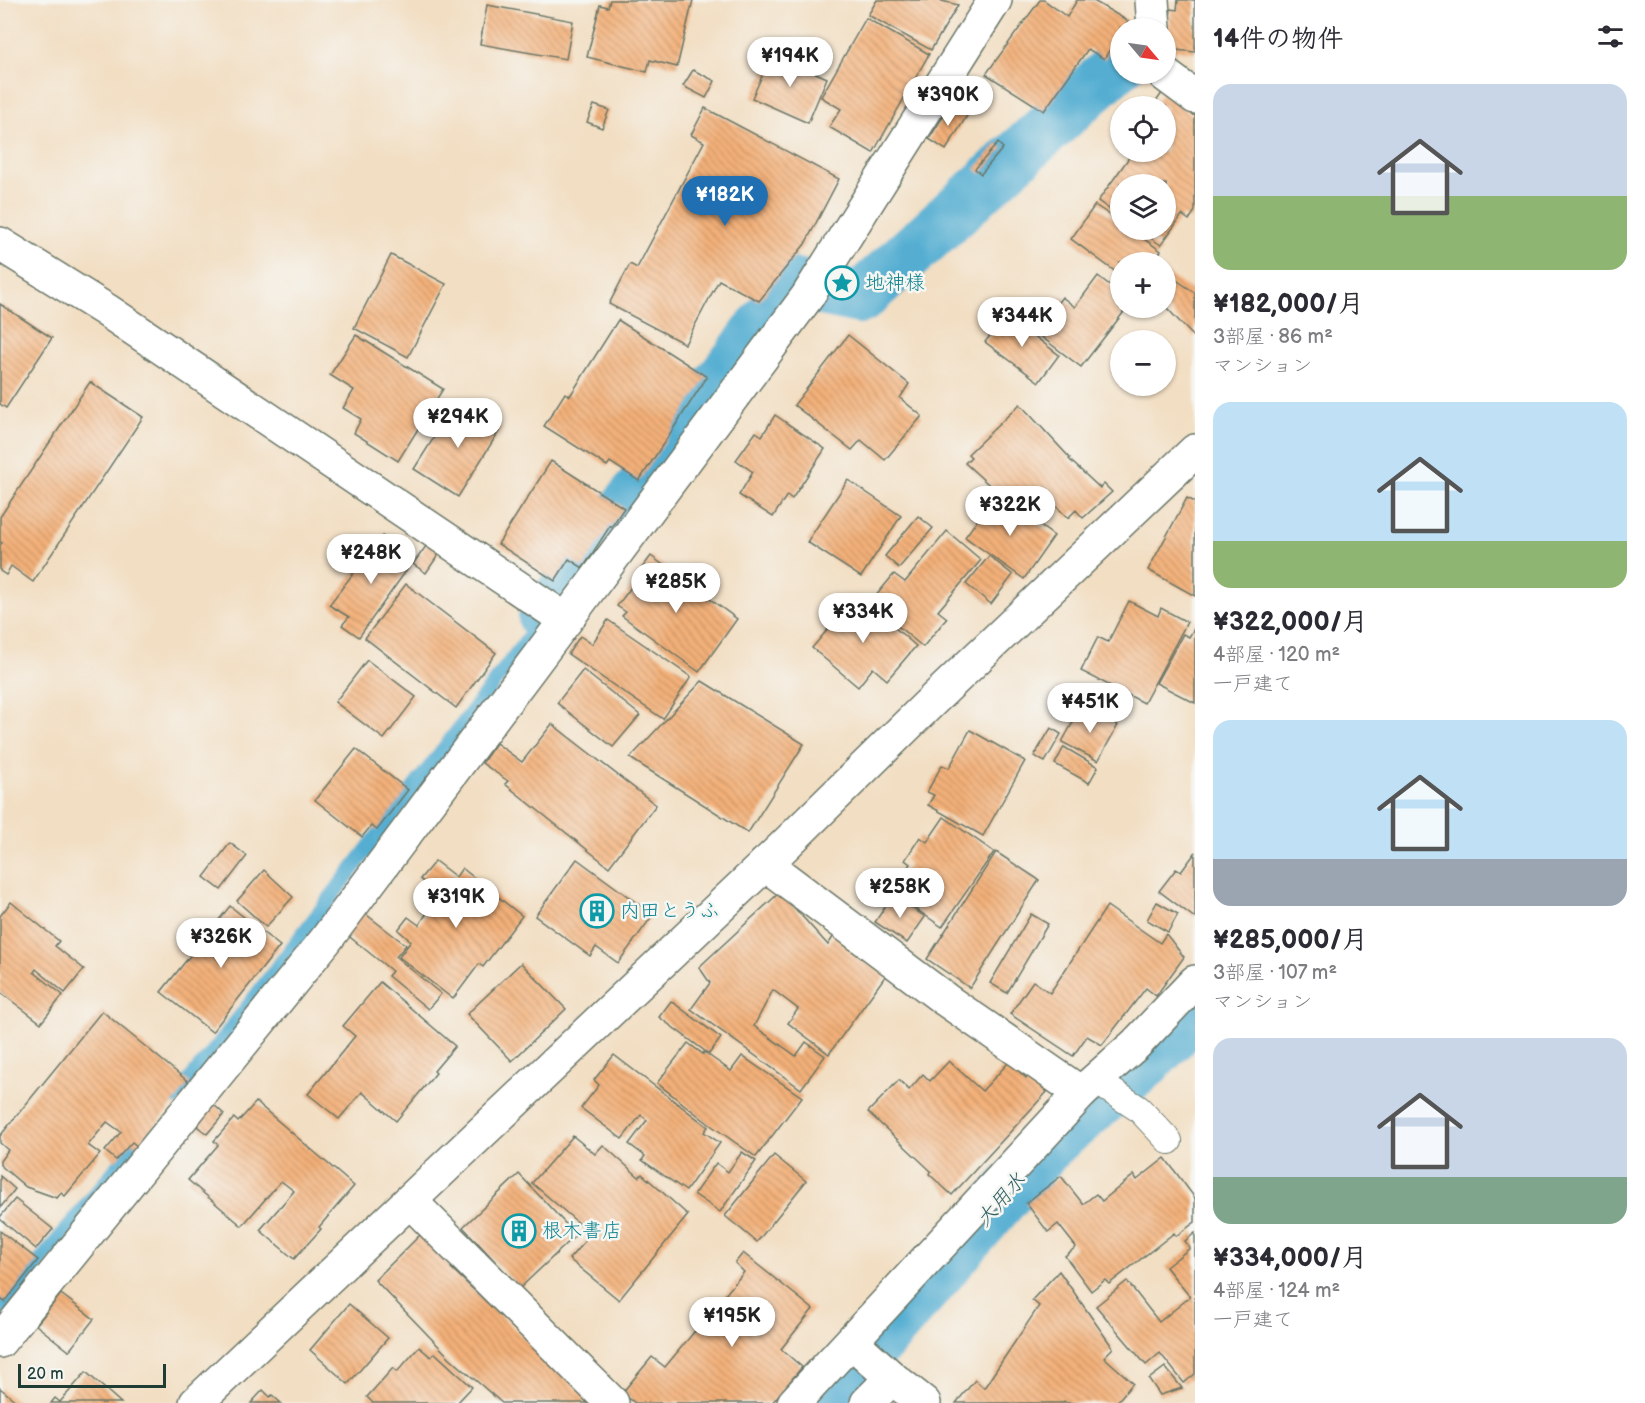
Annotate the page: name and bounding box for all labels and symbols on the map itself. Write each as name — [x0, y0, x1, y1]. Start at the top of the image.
north arrow — [1110, 18, 1176, 84]
pin: ¥194K — [748, 37, 832, 88]
pin: ¥390K — [906, 76, 990, 127]
pin: ¥182K — [683, 176, 767, 227]
place icon: 地神様 — [824, 265, 860, 301]
place label: 地神様 — [865, 271, 925, 295]
pin: ¥344K — [980, 297, 1064, 348]
pin: ¥294K — [416, 398, 500, 449]
pin: ¥322K — [968, 486, 1052, 537]
pin: ¥248K — [329, 534, 413, 585]
pin: ¥285K — [634, 563, 718, 614]
pin: ¥334K — [821, 593, 905, 644]
pin: ¥451K — [1048, 683, 1132, 734]
pin: ¥258K — [858, 868, 942, 919]
pin: ¥319K — [414, 878, 498, 929]
building icon: 内田とうふ — [579, 893, 615, 929]
place label: 内田とうふ — [620, 899, 719, 923]
pin: ¥326K — [179, 918, 263, 969]
water label: 大用水 — [971, 1168, 1031, 1232]
building icon: 根木書店 — [501, 1213, 537, 1249]
place label: 根木書店 — [542, 1219, 622, 1243]
pin: ¥195K — [690, 1297, 774, 1348]
scale bar — [18, 1361, 166, 1388]

